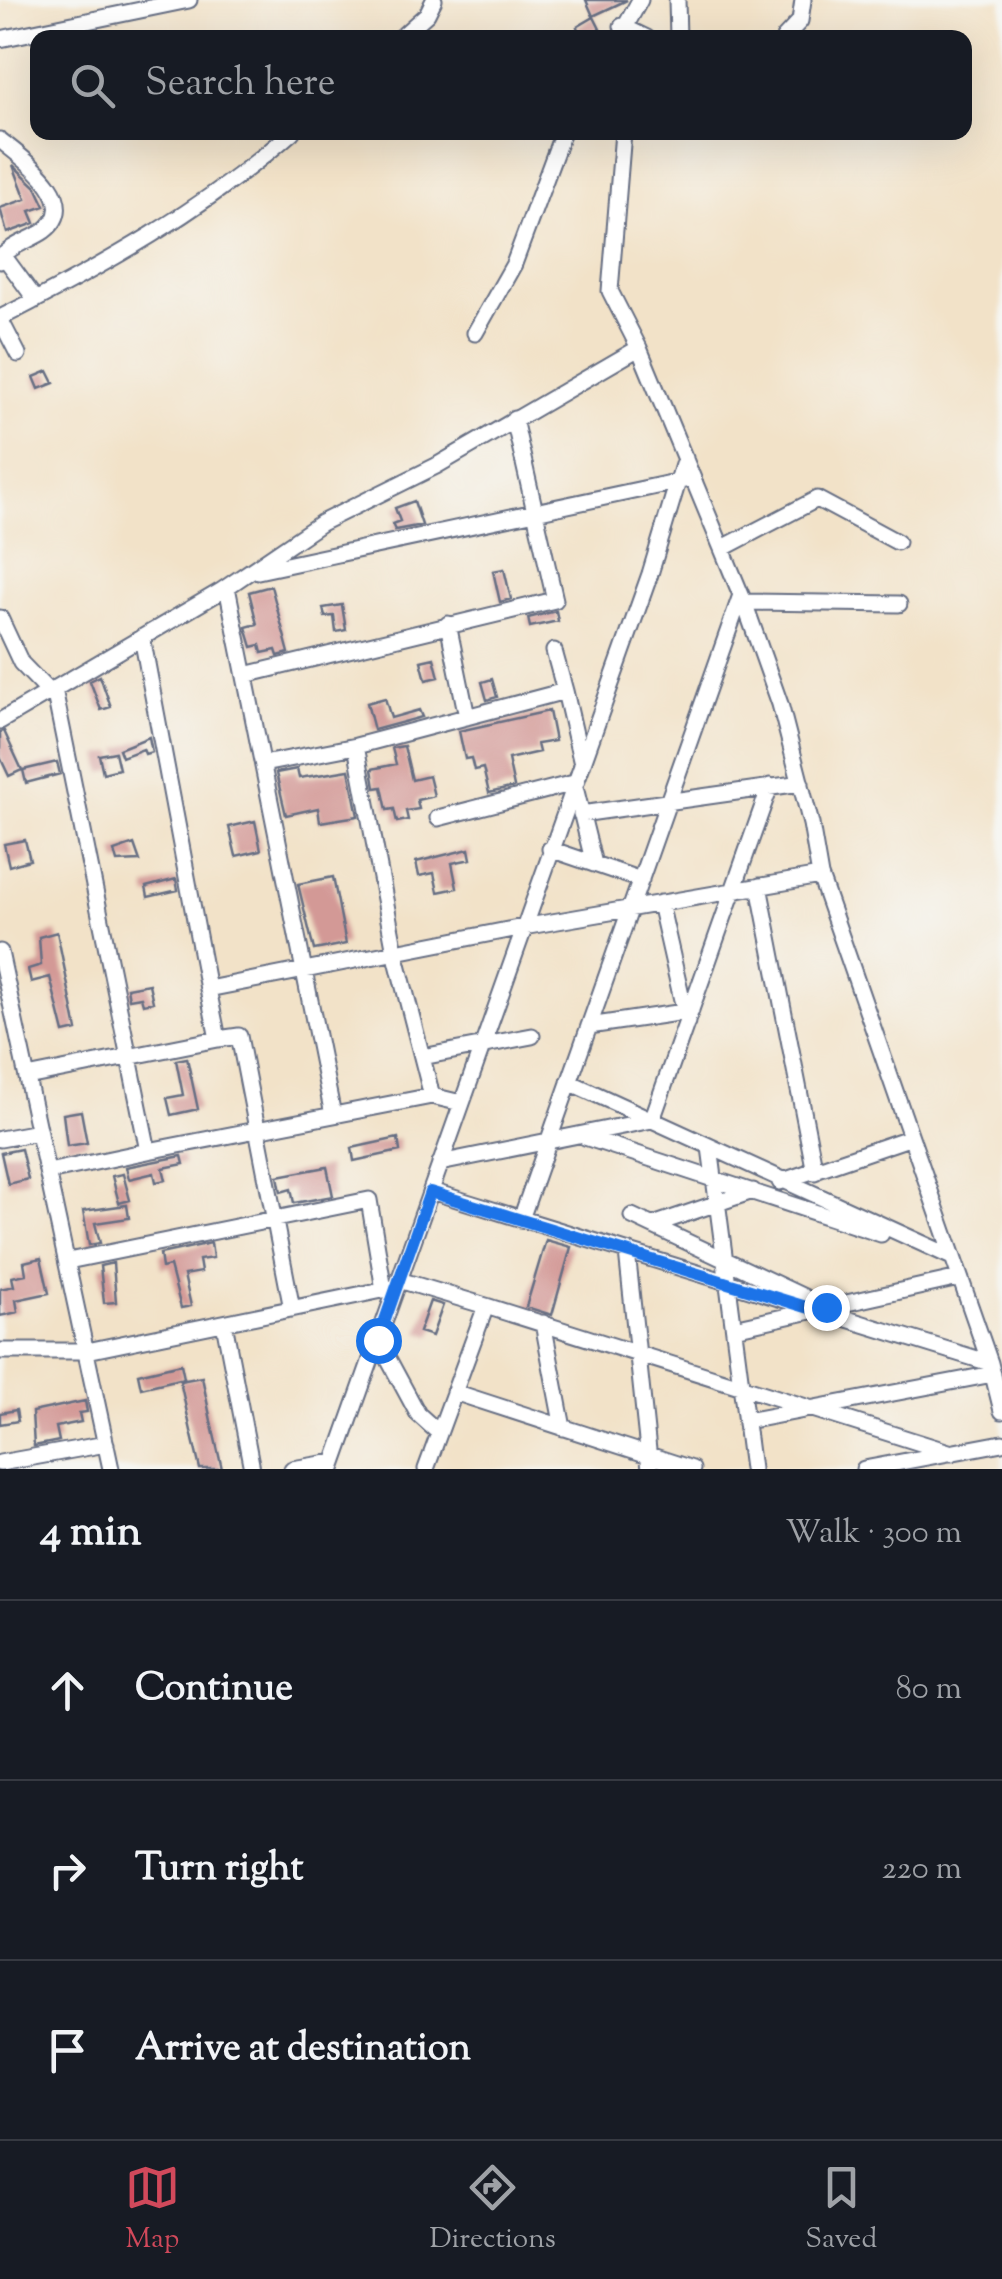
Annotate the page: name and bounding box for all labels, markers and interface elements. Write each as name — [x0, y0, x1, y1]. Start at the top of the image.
search box — [30, 30, 972, 140]
icon: search — [65, 58, 120, 113]
text: Search here — [145, 58, 336, 112]
route end — [804, 1285, 850, 1331]
route start — [356, 1318, 402, 1364]
text: 4 min — [40, 1504, 142, 1564]
text: Walk · 300 m — [785, 1511, 962, 1557]
icon: ahead — [40, 1663, 95, 1718]
text: Continue — [135, 1663, 293, 1717]
text: 80 m — [896, 1667, 962, 1713]
icon: right — [40, 1843, 95, 1898]
text: Turn right — [135, 1843, 303, 1897]
text: 220 m — [882, 1847, 962, 1893]
icon: arrive — [40, 2023, 95, 2078]
text: Arrive at destination — [135, 2023, 471, 2077]
tab: Map — [125, 2160, 180, 2260]
tab: Directions — [429, 2160, 556, 2260]
tab: Saved — [805, 2160, 877, 2260]

